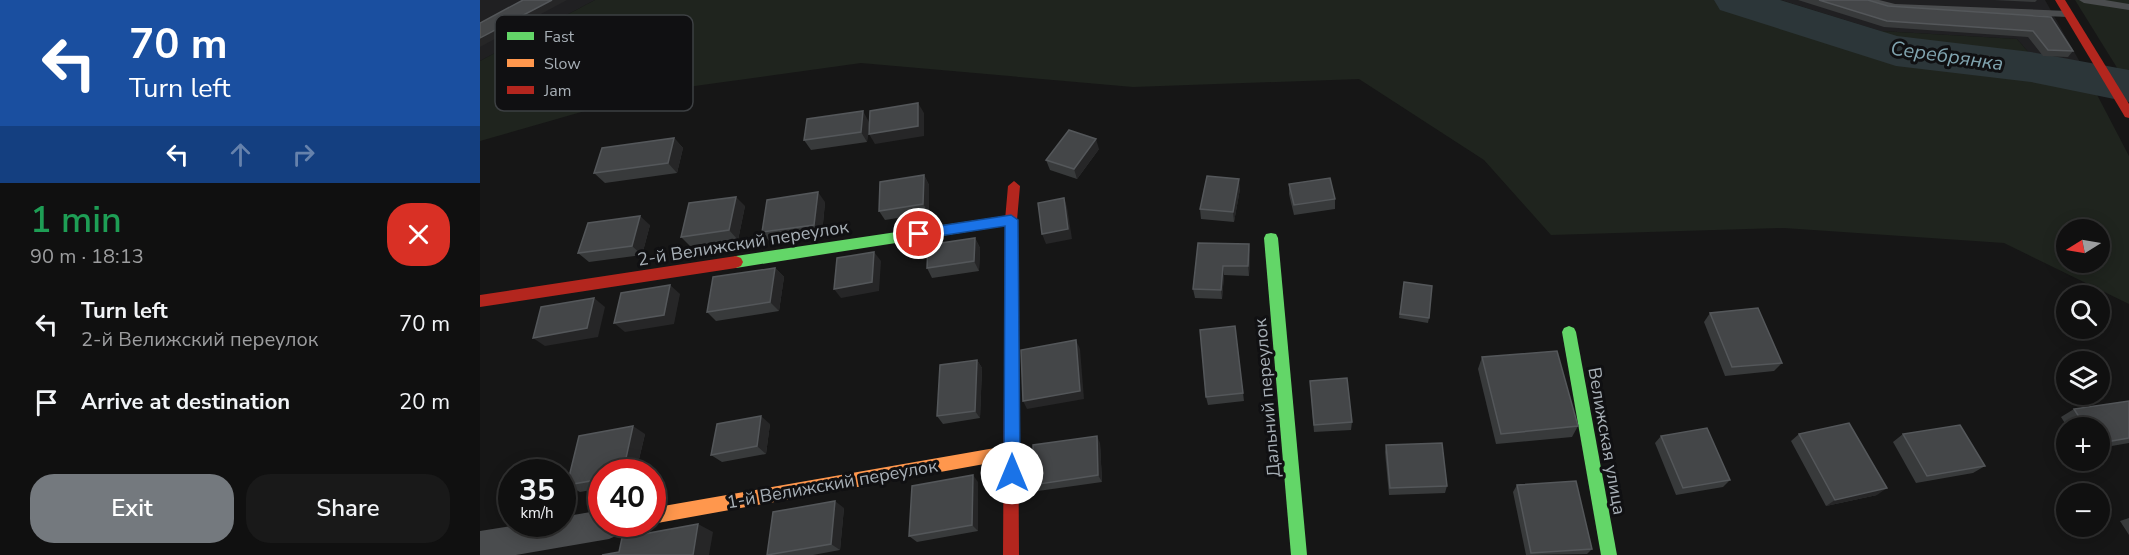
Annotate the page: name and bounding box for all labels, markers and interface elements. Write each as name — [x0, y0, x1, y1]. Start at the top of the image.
legend — [495, 15, 693, 111]
text: 70 m — [129, 16, 228, 73]
icon: left — [30, 24, 108, 102]
text: Fast — [544, 26, 575, 48]
water label: Серебрянка — [1889, 35, 2005, 77]
text: Slow — [544, 53, 581, 75]
text: Turn left — [129, 70, 230, 107]
text: Jam — [543, 80, 571, 102]
icon: left — [161, 138, 194, 171]
icon: ahead — [224, 138, 257, 171]
icon: right — [287, 138, 320, 171]
text: 1 min — [30, 196, 122, 245]
button: close — [387, 203, 450, 266]
pin — [893, 208, 944, 259]
street label: 2-й Велижский переулок — [636, 214, 851, 272]
icon: arrive — [902, 217, 935, 250]
north arrow — [2056, 219, 2110, 273]
map controls — [2056, 219, 2110, 537]
text: 90 m · 18:13 — [30, 243, 144, 270]
button: search — [2056, 285, 2110, 339]
text: Turn left — [81, 296, 168, 326]
icon: left — [30, 308, 63, 341]
text: 70 m — [399, 309, 450, 339]
street label: Дальний переулок — [1248, 317, 1286, 478]
text: 2-й Велижский переулок — [81, 326, 318, 353]
button: layers — [2056, 351, 2110, 405]
street label: Велижская улица — [1582, 365, 1632, 517]
icon: arrive — [30, 386, 63, 419]
text: Arrive at destination — [81, 387, 290, 417]
text: 20 m — [399, 387, 450, 417]
button: + — [2056, 417, 2110, 471]
position arrow — [980, 441, 1044, 505]
street label: 1-й Велижский переулок — [725, 454, 940, 514]
speed limit sign: 40 — [588, 459, 666, 537]
text: 35 — [519, 470, 555, 511]
button: Exit — [30, 474, 234, 543]
button: Share — [246, 474, 450, 543]
button: − — [2056, 483, 2110, 537]
text: km/h — [520, 503, 554, 523]

